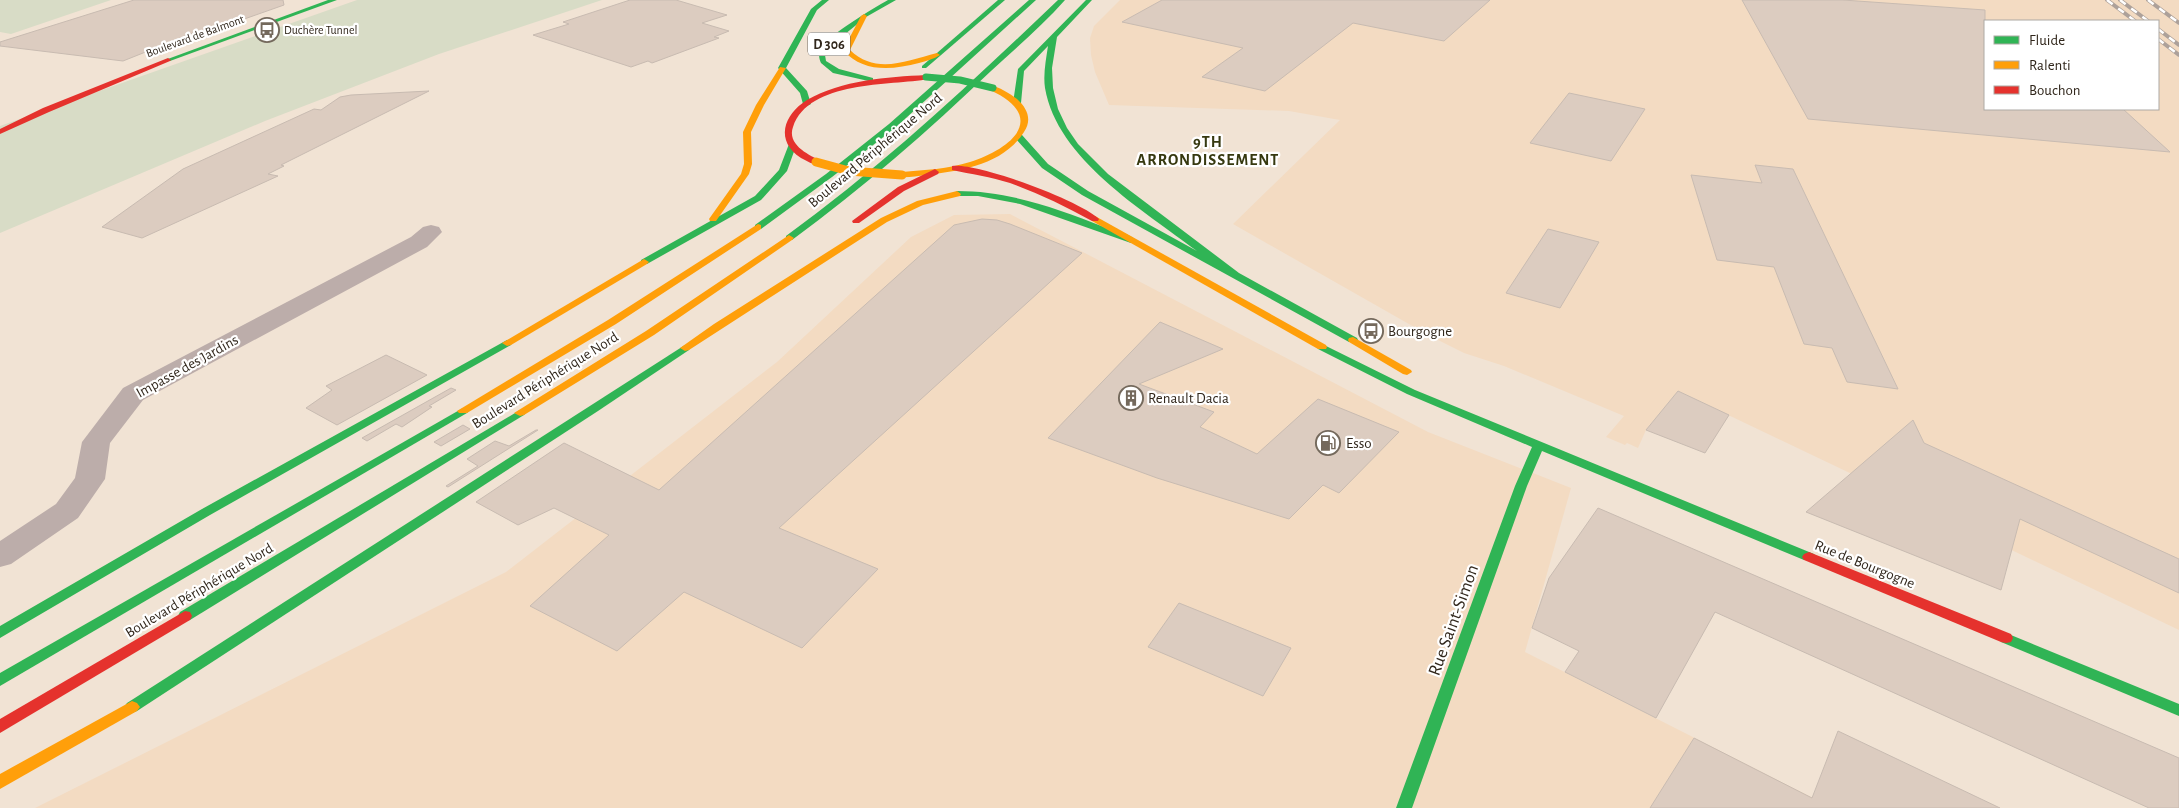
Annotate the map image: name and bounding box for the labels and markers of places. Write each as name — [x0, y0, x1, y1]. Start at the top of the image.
bus stop icon: Duchère Tunnel — [254, 17, 280, 43]
place label: Duchère Tunnel — [284, 24, 357, 36]
bus stop icon: Bourgogne — [1358, 318, 1384, 344]
place label: Bourgogne — [1388, 324, 1452, 339]
building icon: Renault Dacia — [1118, 385, 1144, 411]
place label: Renault Dacia — [1148, 391, 1229, 406]
fuel station icon: Esso — [1315, 430, 1341, 456]
place label: Esso — [1346, 436, 1372, 451]

